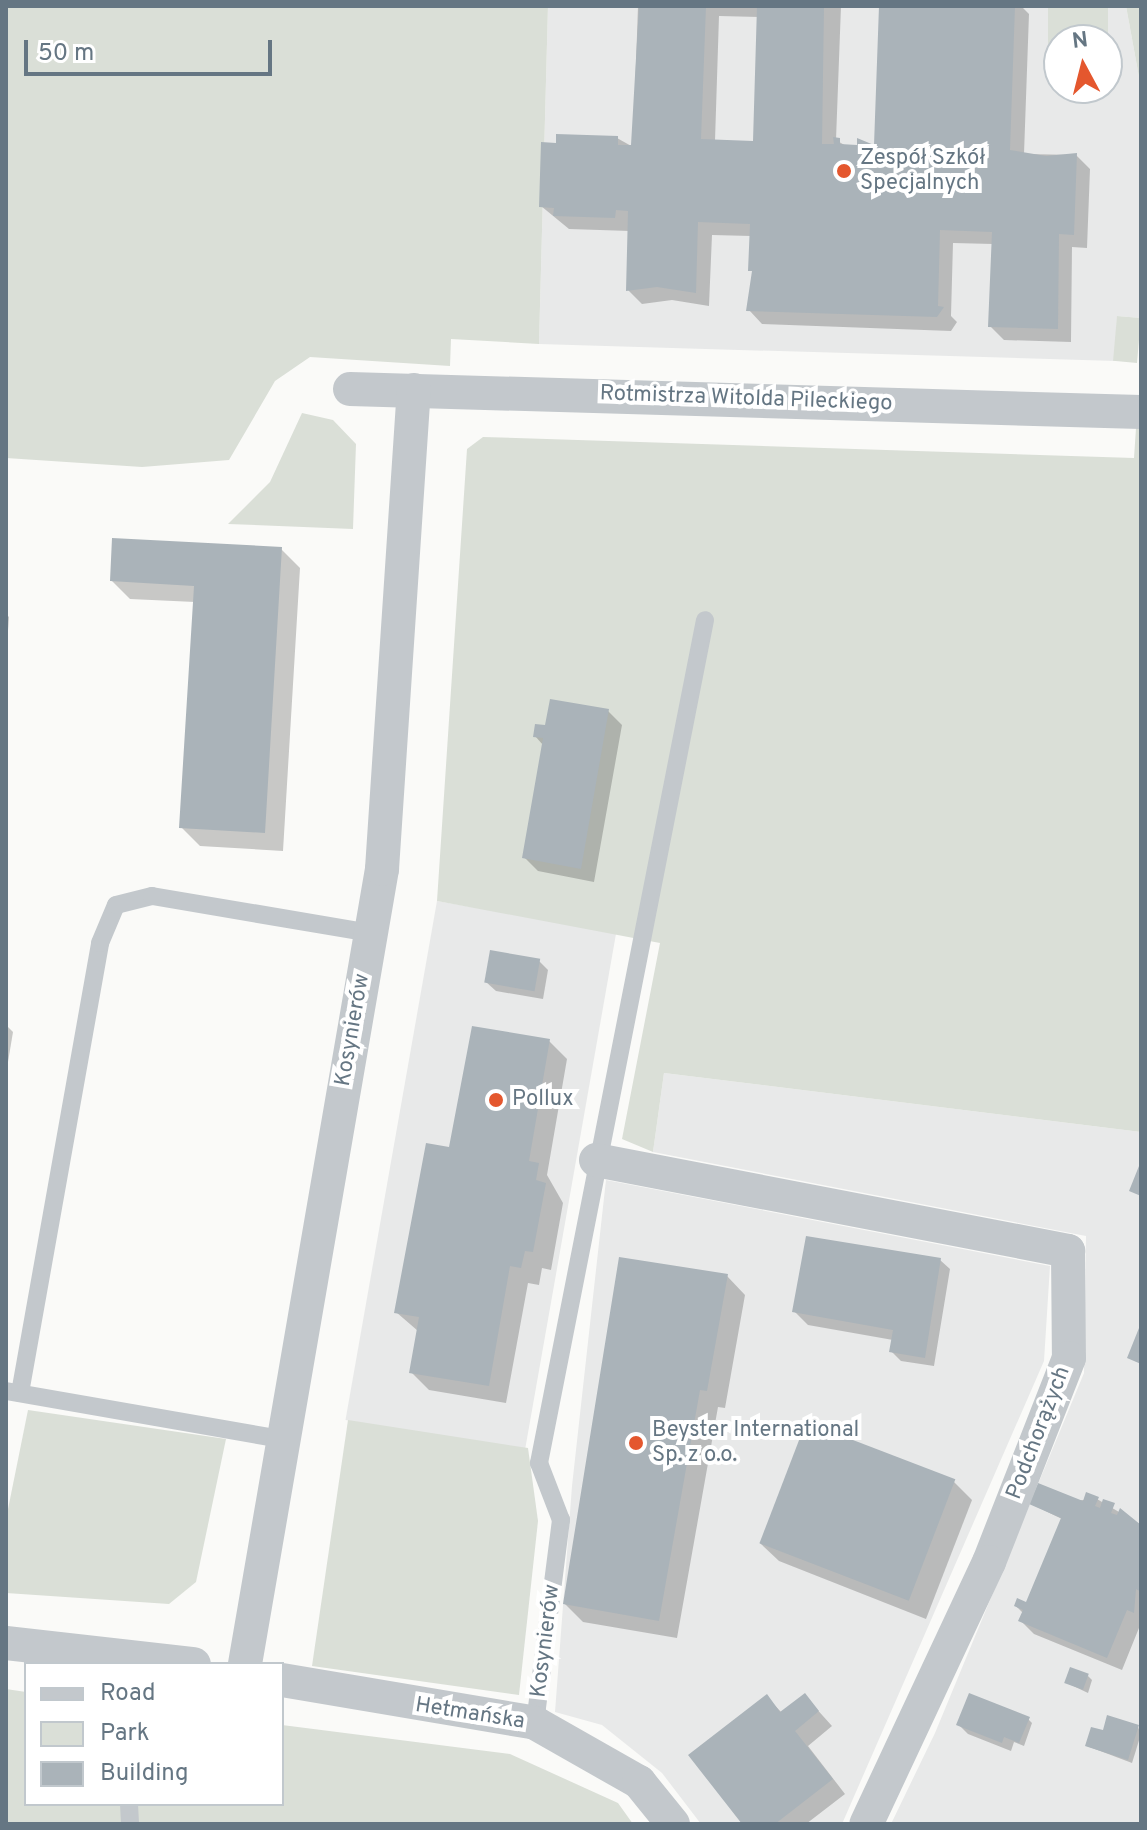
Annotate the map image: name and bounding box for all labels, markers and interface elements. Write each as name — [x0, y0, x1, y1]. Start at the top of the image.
scale bar — [28, 24, 276, 74]
north arrow — [1043, 24, 1123, 104]
text: N — [1071, 27, 1090, 56]
text: 50 m — [38, 39, 94, 69]
place label: Zespół Szkół Specjalnych — [860, 145, 985, 196]
marker: Zespół Szkół Specjalnych — [835, 162, 853, 180]
street label: Rotmistrza Witolda Pileckiego — [599, 381, 893, 417]
street label: Kosynierów — [330, 972, 376, 1088]
place label: Pollux — [512, 1087, 574, 1113]
marker: Pollux — [487, 1091, 505, 1109]
street label: Podchorążych — [1001, 1363, 1077, 1503]
place label: Beyster International Sp. z o.o. — [652, 1417, 859, 1468]
marker: Beyster International Sp. z o.o. — [627, 1434, 645, 1452]
street label: Kosynierów — [526, 1583, 566, 1699]
legend — [24, 1662, 284, 1806]
text: Road — [100, 1679, 156, 1709]
street label: Hetmańska — [413, 1692, 527, 1736]
text: Park — [100, 1719, 150, 1749]
text: Building — [100, 1759, 189, 1789]

